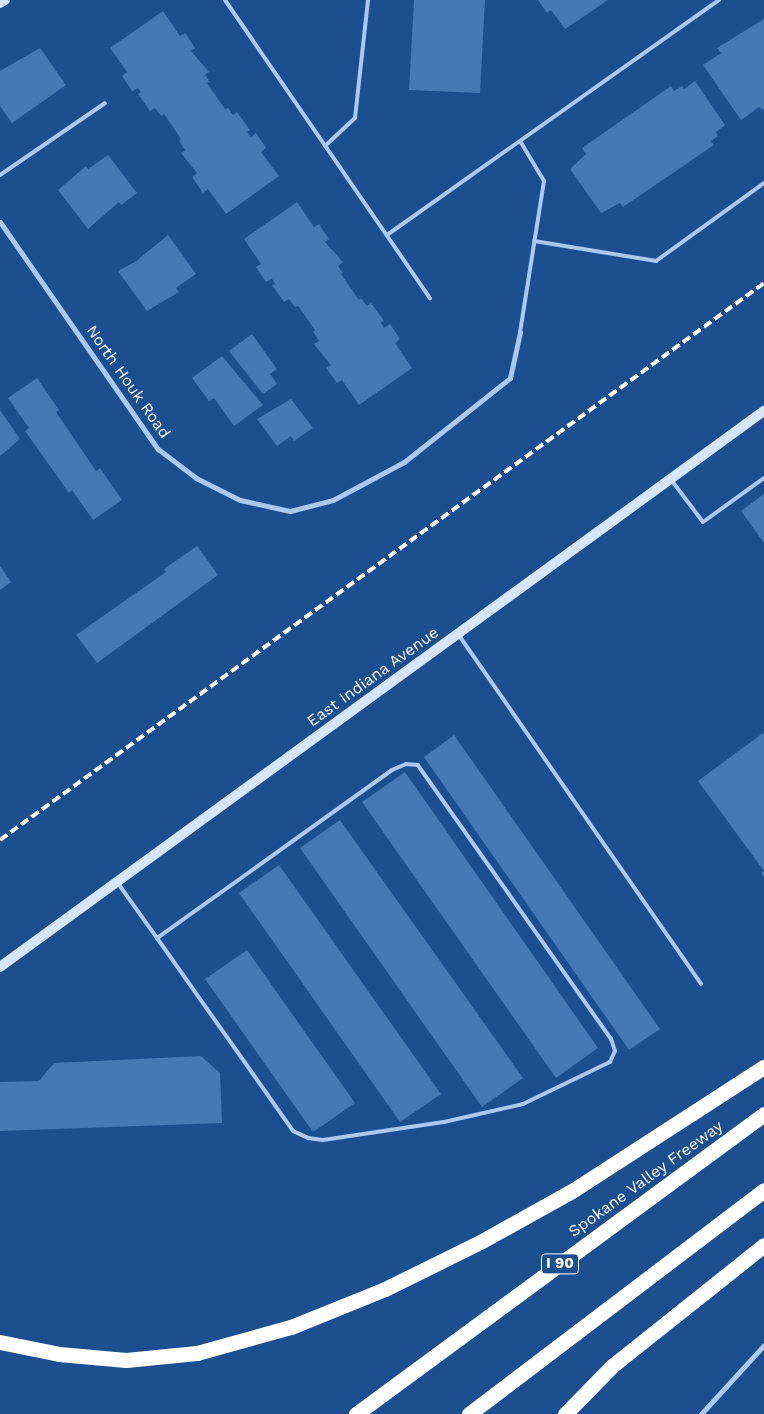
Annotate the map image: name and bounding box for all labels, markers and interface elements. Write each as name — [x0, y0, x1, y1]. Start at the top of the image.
street label: North Houk Road — [82, 322, 174, 442]
street label: East Indiana Avenue — [303, 623, 443, 731]
street label: Spokane Valley Freeway — [565, 1116, 727, 1242]
road number: I 90 — [540, 1252, 580, 1276]

